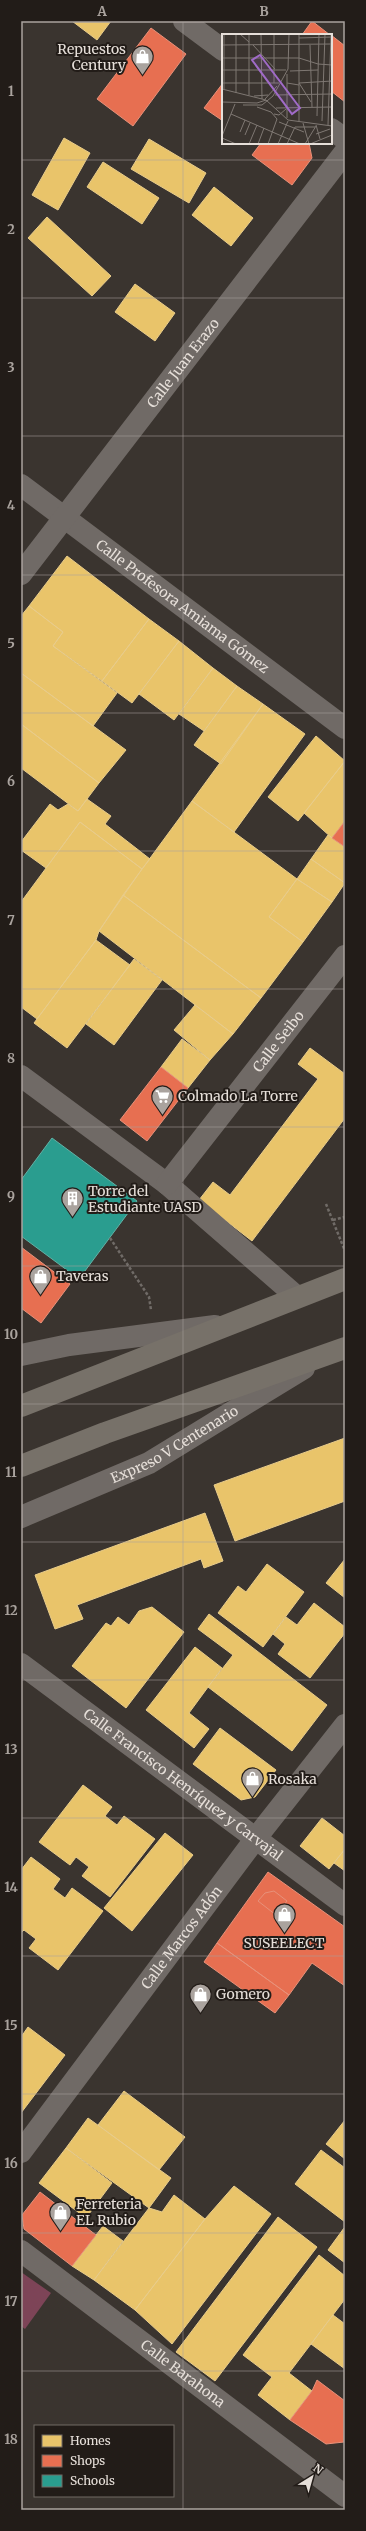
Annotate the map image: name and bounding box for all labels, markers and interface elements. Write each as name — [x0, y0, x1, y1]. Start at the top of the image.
text: A — [96, 3, 107, 20]
text: B — [259, 3, 269, 20]
inset map — [222, 34, 332, 144]
place label: Repuestos Century — [57, 40, 127, 74]
shop icon: Repuestos Century — [129, 44, 155, 77]
text: 1 — [8, 83, 14, 100]
text: 2 — [7, 221, 15, 238]
street label: Calle Juan Erazo — [143, 315, 223, 411]
text: 3 — [7, 359, 15, 376]
text: 4 — [7, 497, 16, 514]
street label: Calle Profesora Amiama Gómez — [92, 535, 273, 677]
text: 5 — [7, 635, 15, 652]
text: 6 — [7, 773, 15, 790]
text: 7 — [7, 912, 15, 929]
street label: Calle Seibo — [249, 1007, 308, 1076]
text: 8 — [7, 1050, 15, 1067]
supermarket icon: Colmado La Torre — [149, 1083, 175, 1116]
place label: Colmado La Torre — [178, 1087, 298, 1105]
place label: Torre del Estudiante UASD — [88, 1182, 202, 1216]
building icon: Torre del Estudiante UASD — [60, 1186, 86, 1219]
text: 9 — [7, 1188, 15, 1205]
shop icon: Taveras — [28, 1263, 54, 1296]
place label: Taveras — [56, 1267, 109, 1285]
text: 10 — [4, 1326, 18, 1343]
street label: Expreso V Centenario — [108, 1401, 242, 1487]
text: 11 — [5, 1464, 17, 1481]
text: 12 — [4, 1602, 18, 1619]
street label: Calle Francisco Henríquez y Carvajal — [80, 1704, 287, 1865]
text: 13 — [4, 1741, 18, 1758]
shop icon: Rosaka — [239, 1766, 265, 1799]
place label: Rosaka — [268, 1770, 317, 1788]
text: 14 — [4, 1879, 19, 1896]
street label: Calle Marcos Adón — [137, 1882, 226, 1993]
shop icon: SUSEELECT — [271, 1902, 297, 1935]
place label: SUSEELECT — [244, 1934, 325, 1952]
shop icon: Gomero — [188, 1981, 214, 2014]
place label: Gomero — [216, 1985, 270, 2003]
text: 15 — [4, 2017, 18, 2034]
text: 16 — [4, 2155, 18, 2172]
place label: Ferreteria EL Rubio — [76, 2195, 142, 2229]
shop icon: Ferreteria EL Rubio — [47, 2199, 73, 2232]
text: 17 — [4, 2293, 18, 2310]
street label: Calle Barahona — [137, 2336, 229, 2411]
legend — [34, 2425, 174, 2497]
text: 18 — [4, 2431, 18, 2448]
text: Homes — [70, 2433, 111, 2448]
text: Shops — [70, 2453, 105, 2468]
north arrow — [292, 2457, 332, 2497]
text: N — [310, 2461, 326, 2477]
text: Schools — [70, 2473, 115, 2488]

